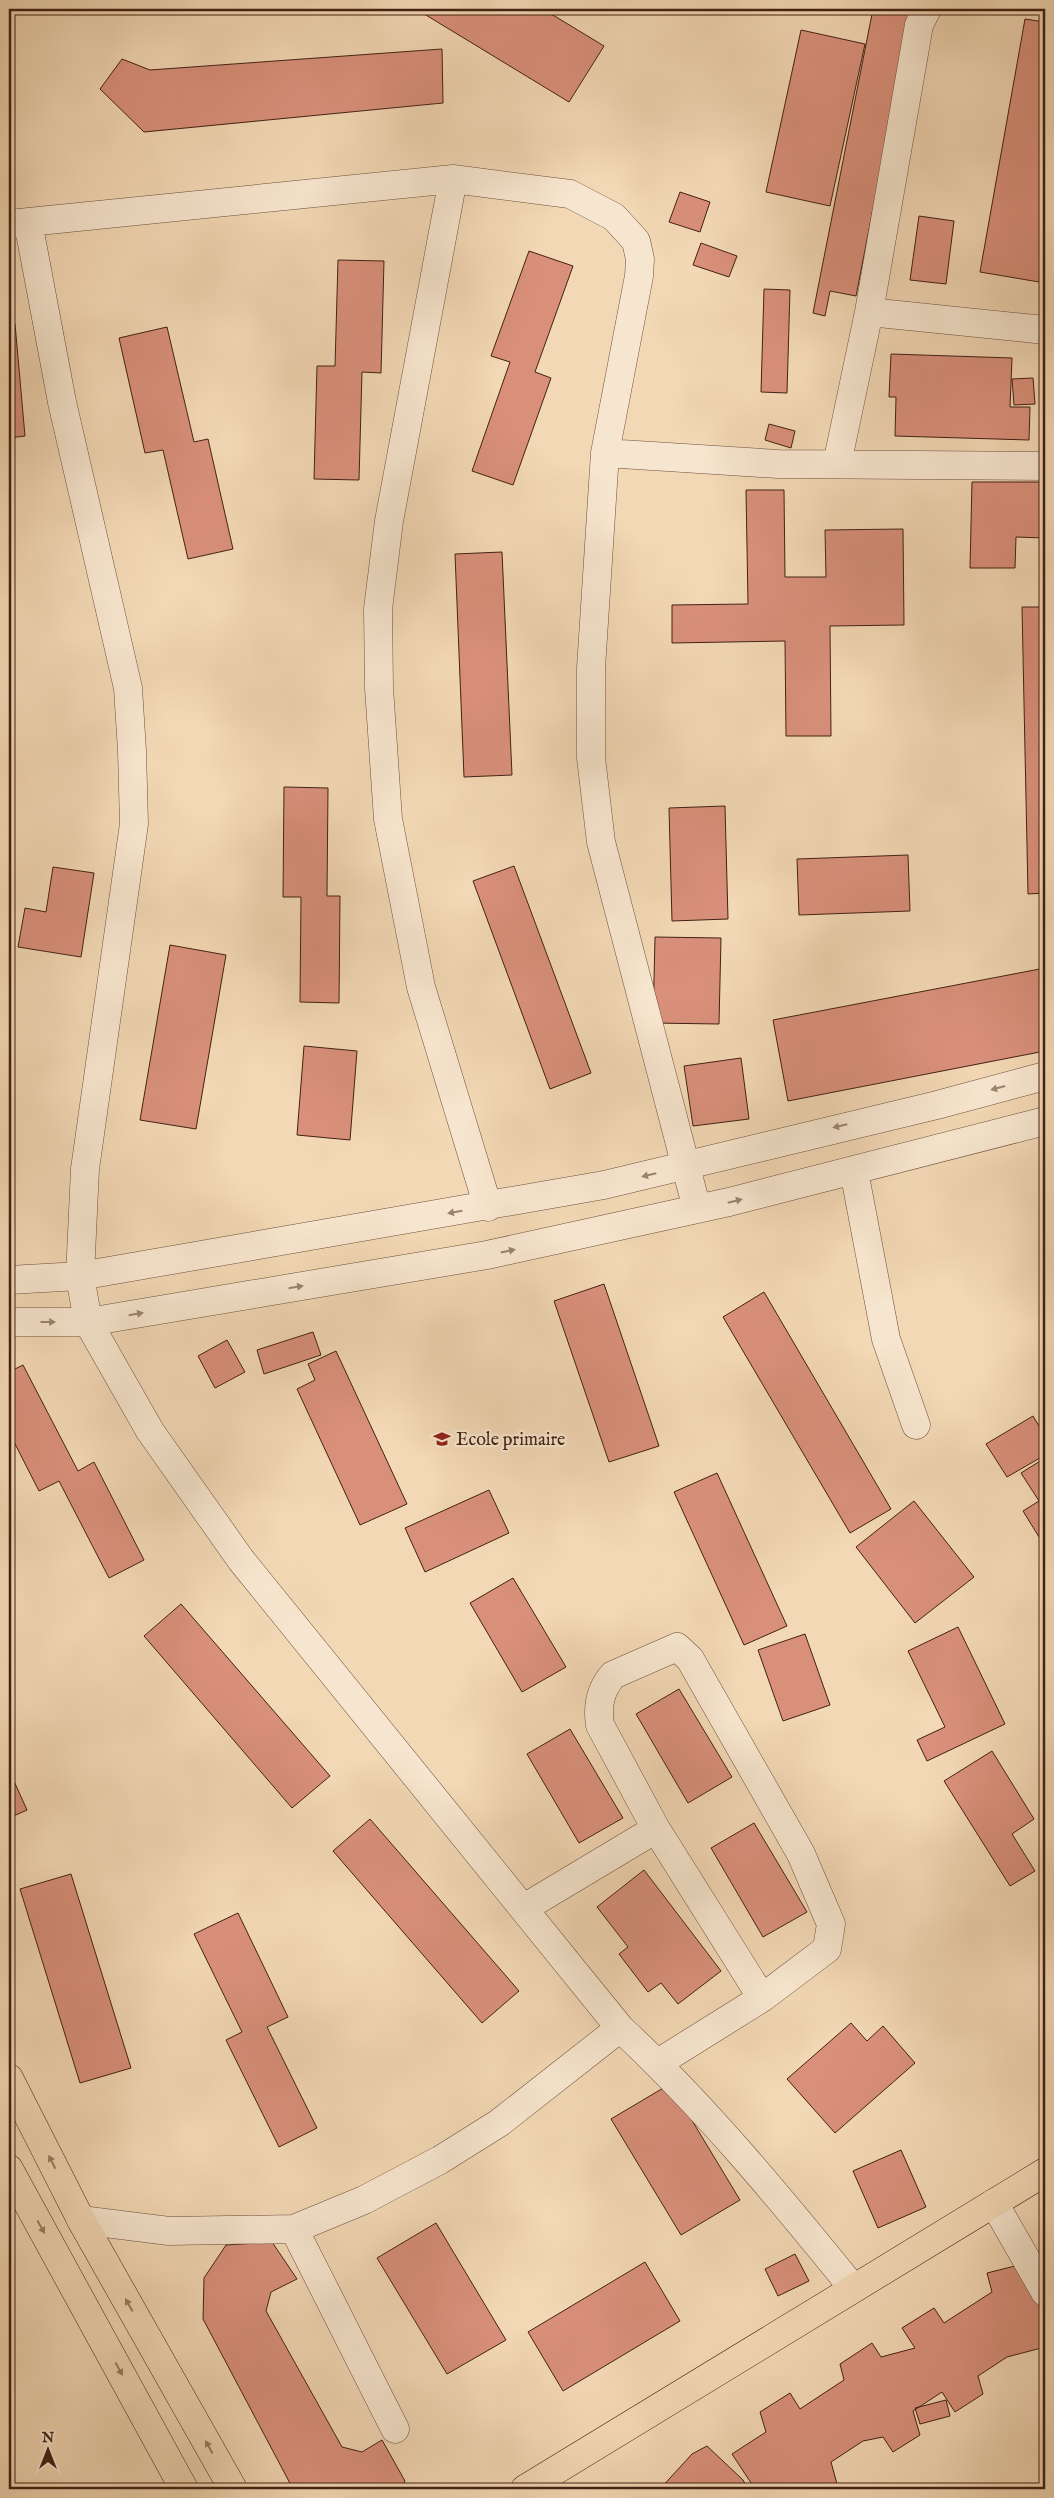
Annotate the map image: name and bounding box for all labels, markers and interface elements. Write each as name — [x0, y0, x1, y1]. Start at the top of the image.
one-way arrow — [991, 1085, 1006, 1093]
one-way arrow — [833, 1122, 848, 1130]
one-way arrow — [641, 1171, 656, 1179]
one-way arrow — [728, 1197, 743, 1205]
one-way arrow — [447, 1209, 463, 1217]
one-way arrow — [501, 1247, 516, 1255]
one-way arrow — [289, 1282, 305, 1290]
one-way arrow — [128, 1309, 144, 1317]
one-way arrow — [41, 1318, 57, 1326]
school or university icon: Ecole primaire — [432, 1429, 452, 1449]
place label: Ecole primaire — [456, 1429, 565, 1452]
one-way arrow — [48, 2155, 56, 2170]
one-way arrow — [36, 2220, 45, 2234]
one-way arrow — [125, 2298, 133, 2313]
one-way arrow — [115, 2362, 123, 2377]
north arrow — [22, 2426, 72, 2476]
text: N — [41, 2429, 54, 2447]
one-way arrow — [205, 2439, 213, 2454]

